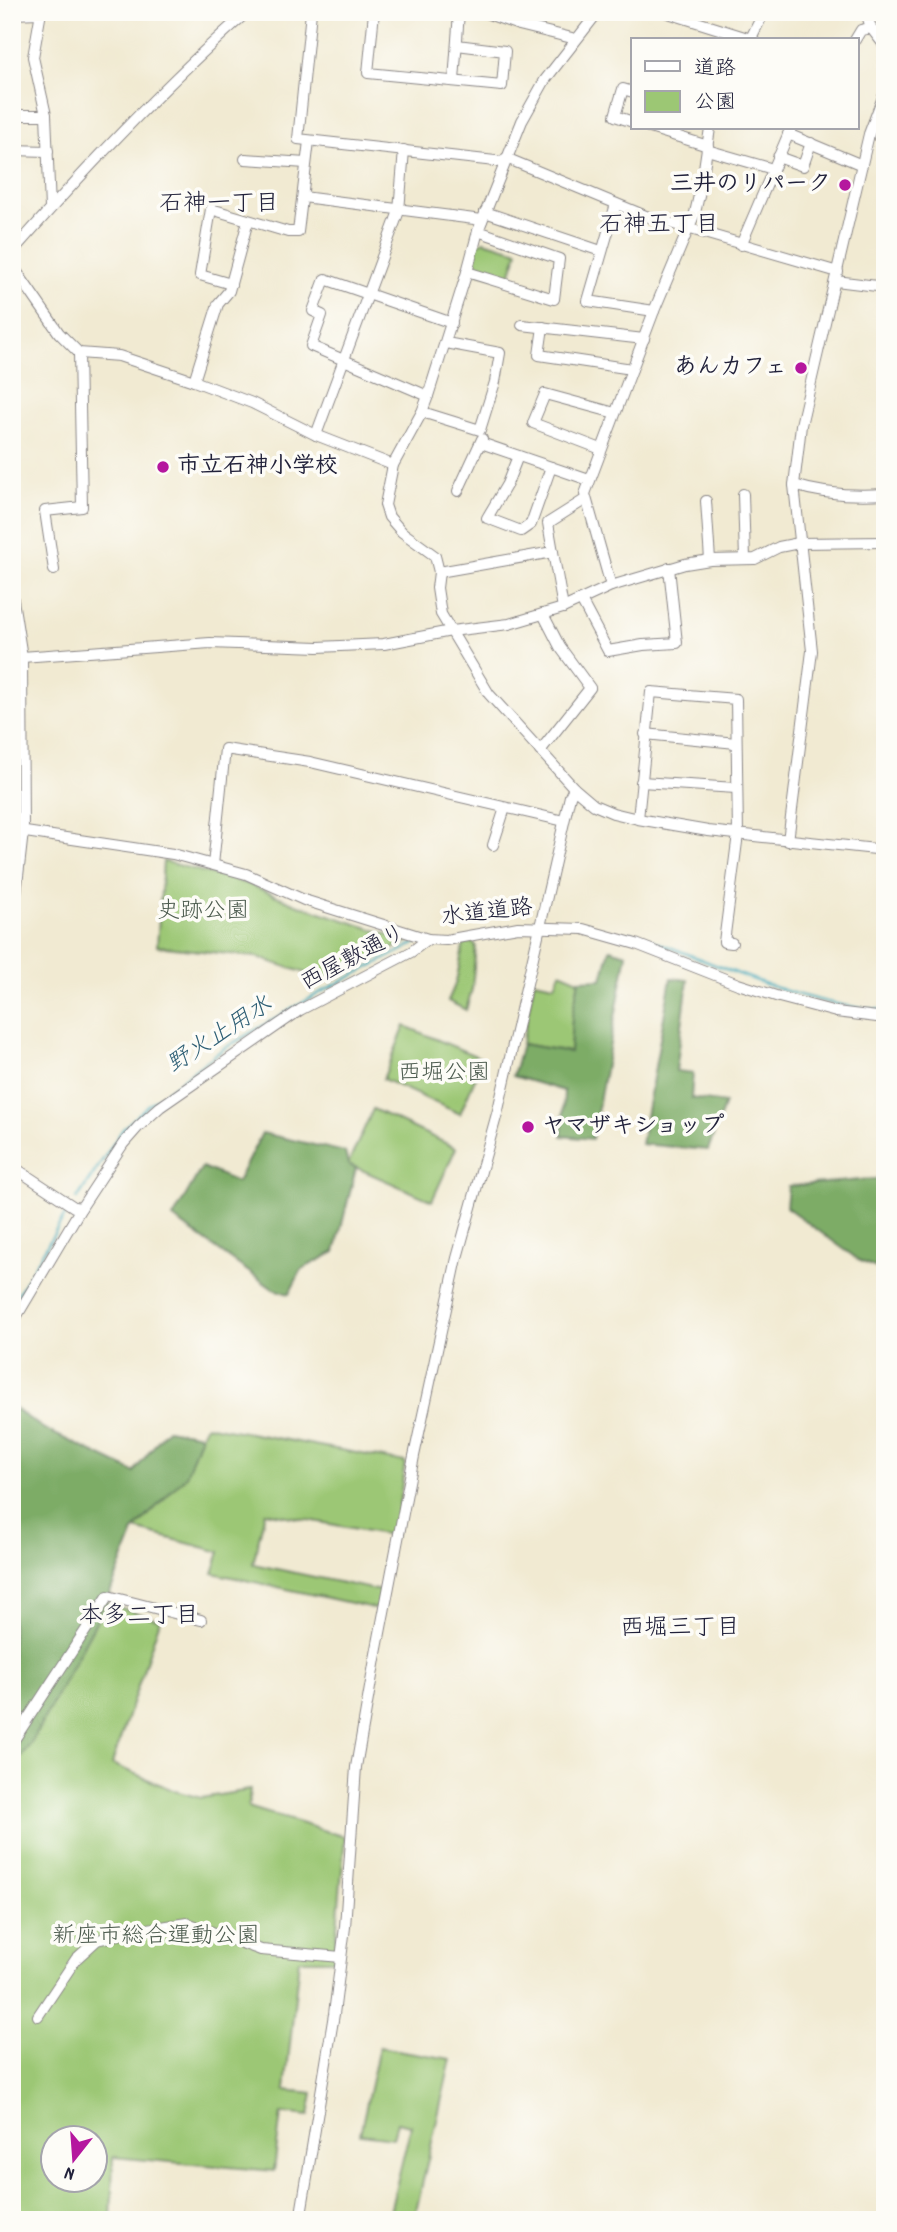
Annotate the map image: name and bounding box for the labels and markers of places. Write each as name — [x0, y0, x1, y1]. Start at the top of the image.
place label: 三井のリパーク — [670, 169, 831, 202]
marker: 三井のリパーク — [837, 177, 853, 193]
place label: あんカフェ — [674, 352, 787, 385]
marker: あんカフェ — [793, 360, 809, 376]
place label: 市立石神小学校 — [177, 451, 338, 484]
marker: 市立石神小学校 — [155, 459, 171, 475]
place label: ヤマザキショップ — [542, 1111, 724, 1144]
marker: ヤマザキショップ — [520, 1119, 536, 1135]

